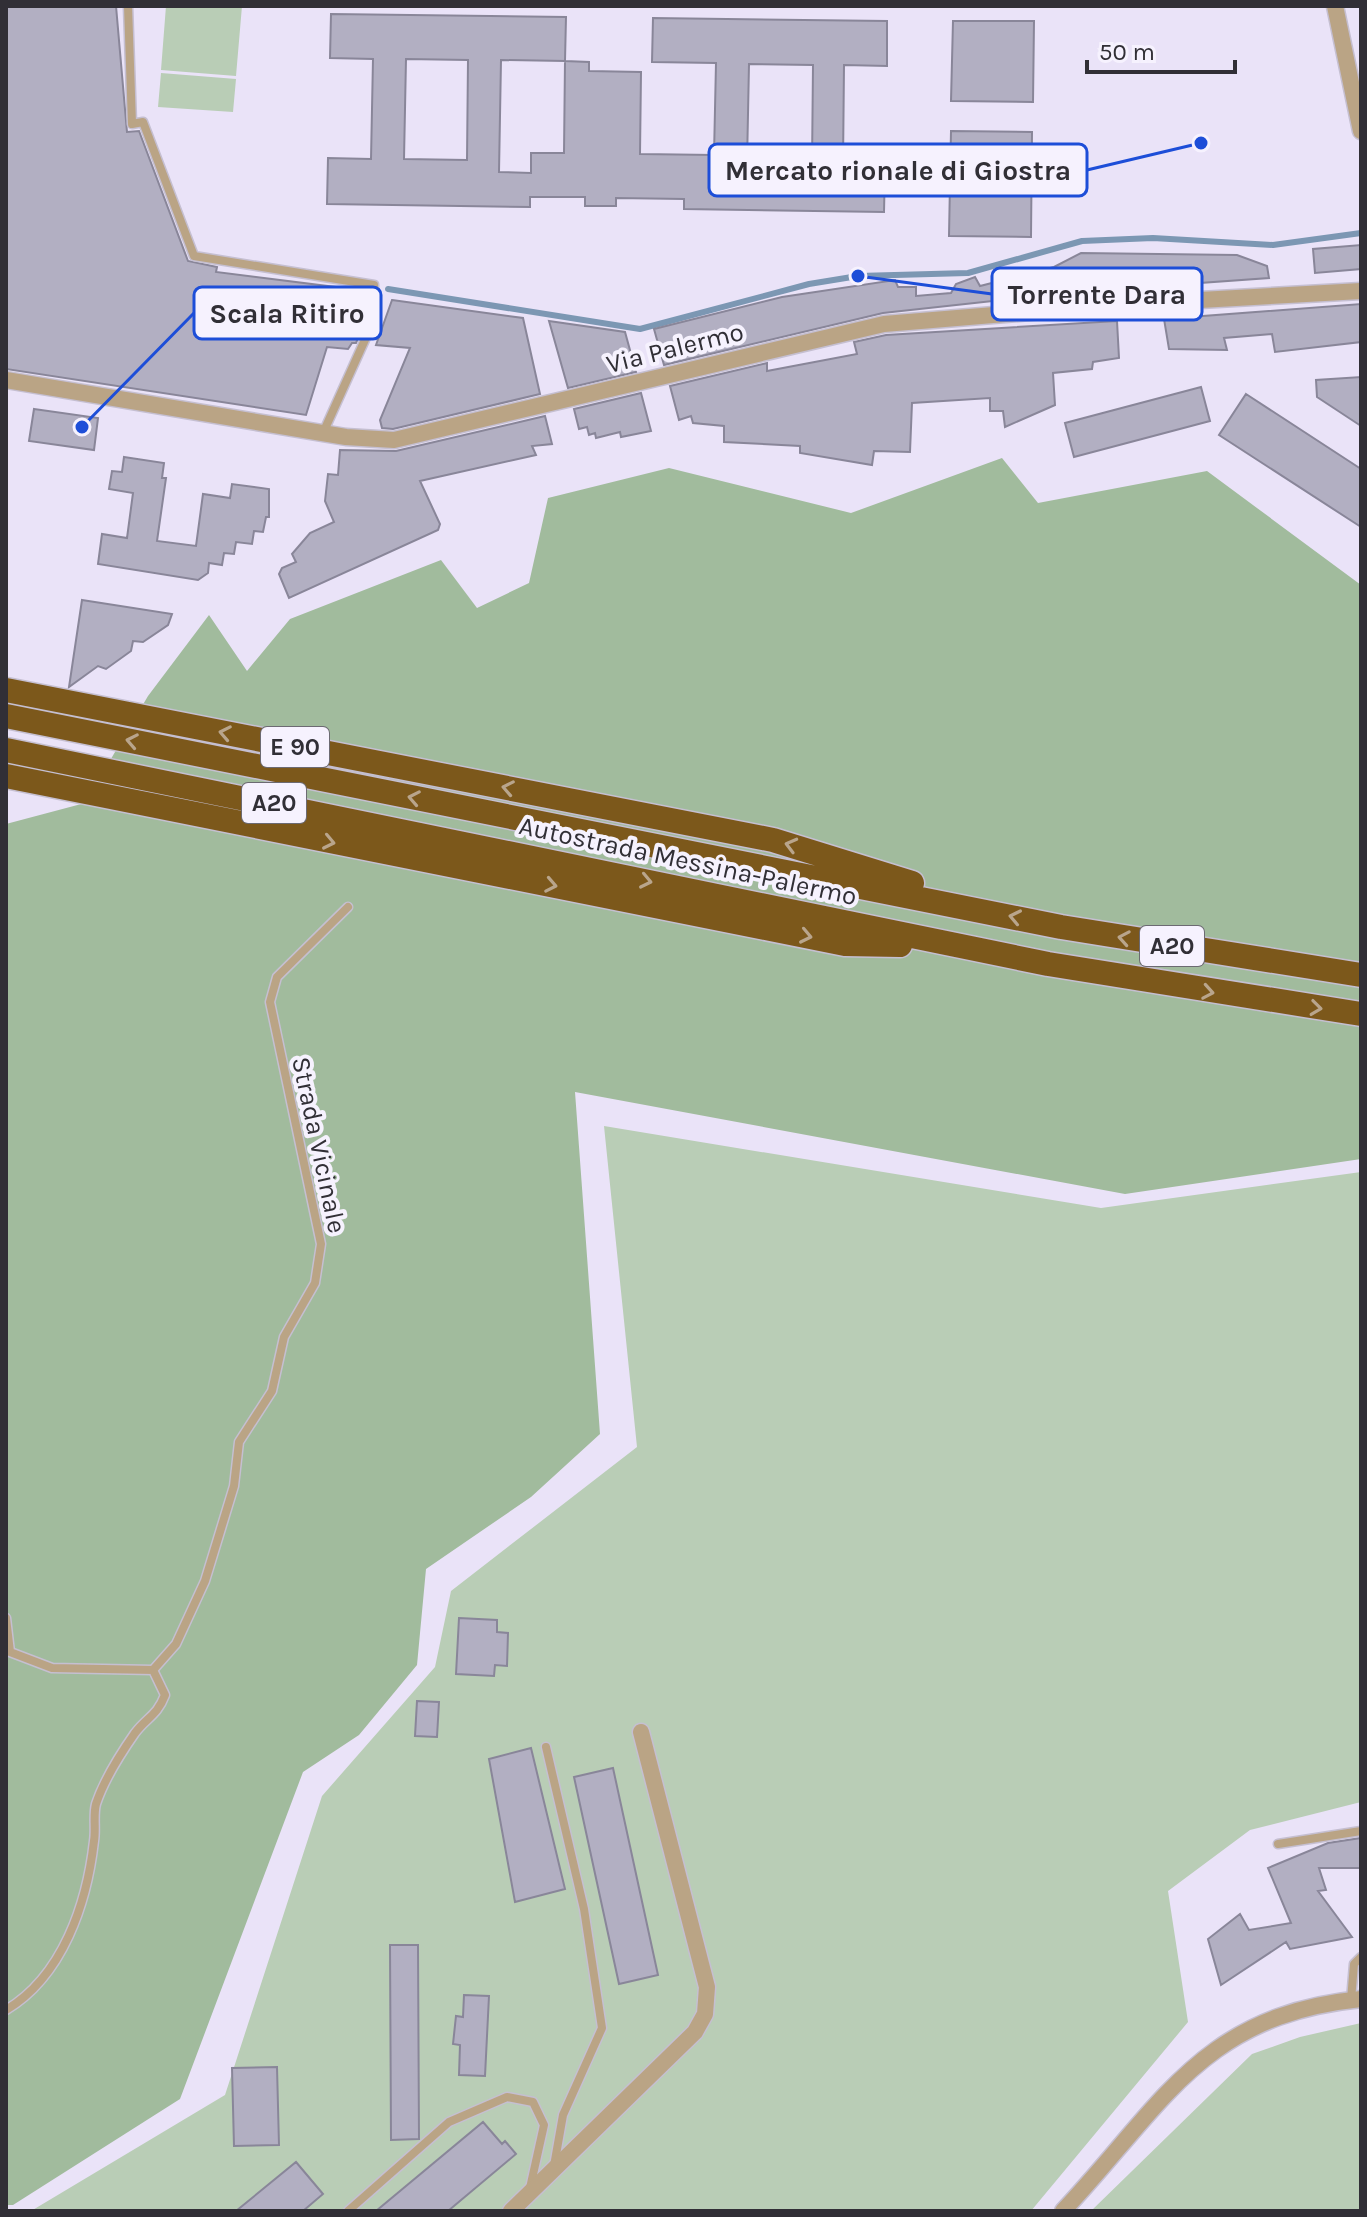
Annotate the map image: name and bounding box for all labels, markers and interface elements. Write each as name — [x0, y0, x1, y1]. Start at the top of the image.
scale bar — [1087, 24, 1235, 74]
text: 50 m — [1099, 38, 1155, 66]
callout: Mercato rionale di Giostra — [709, 144, 1087, 196]
text: Mercato rionale di Giostra — [725, 154, 1071, 187]
callout: Torrente Dara — [992, 268, 1202, 320]
text: Torrente Dara — [1008, 278, 1186, 311]
callout: Scala Ritiro — [194, 287, 381, 339]
text: Scala Ritiro — [209, 297, 365, 330]
street label: Via Palermo — [603, 316, 747, 380]
one-way arrow — [219, 725, 233, 742]
road number: E 90 — [261, 727, 329, 767]
one-way arrow — [125, 733, 139, 750]
one-way arrow — [501, 781, 515, 798]
road number: A20 — [242, 783, 306, 823]
one-way arrow — [407, 790, 421, 807]
street label: Autostrada Messina-Palermo — [516, 810, 860, 912]
one-way arrow — [323, 833, 336, 850]
one-way arrow — [784, 838, 798, 855]
one-way arrow — [639, 872, 652, 889]
one-way arrow — [544, 876, 558, 893]
one-way arrow — [1009, 909, 1022, 926]
road number: A20 — [1140, 926, 1204, 966]
one-way arrow — [799, 927, 813, 944]
one-way arrow — [1117, 930, 1131, 947]
one-way arrow — [1201, 982, 1215, 999]
one-way arrow — [1310, 1000, 1323, 1017]
street label: Strada Vicinale — [285, 1054, 353, 1236]

